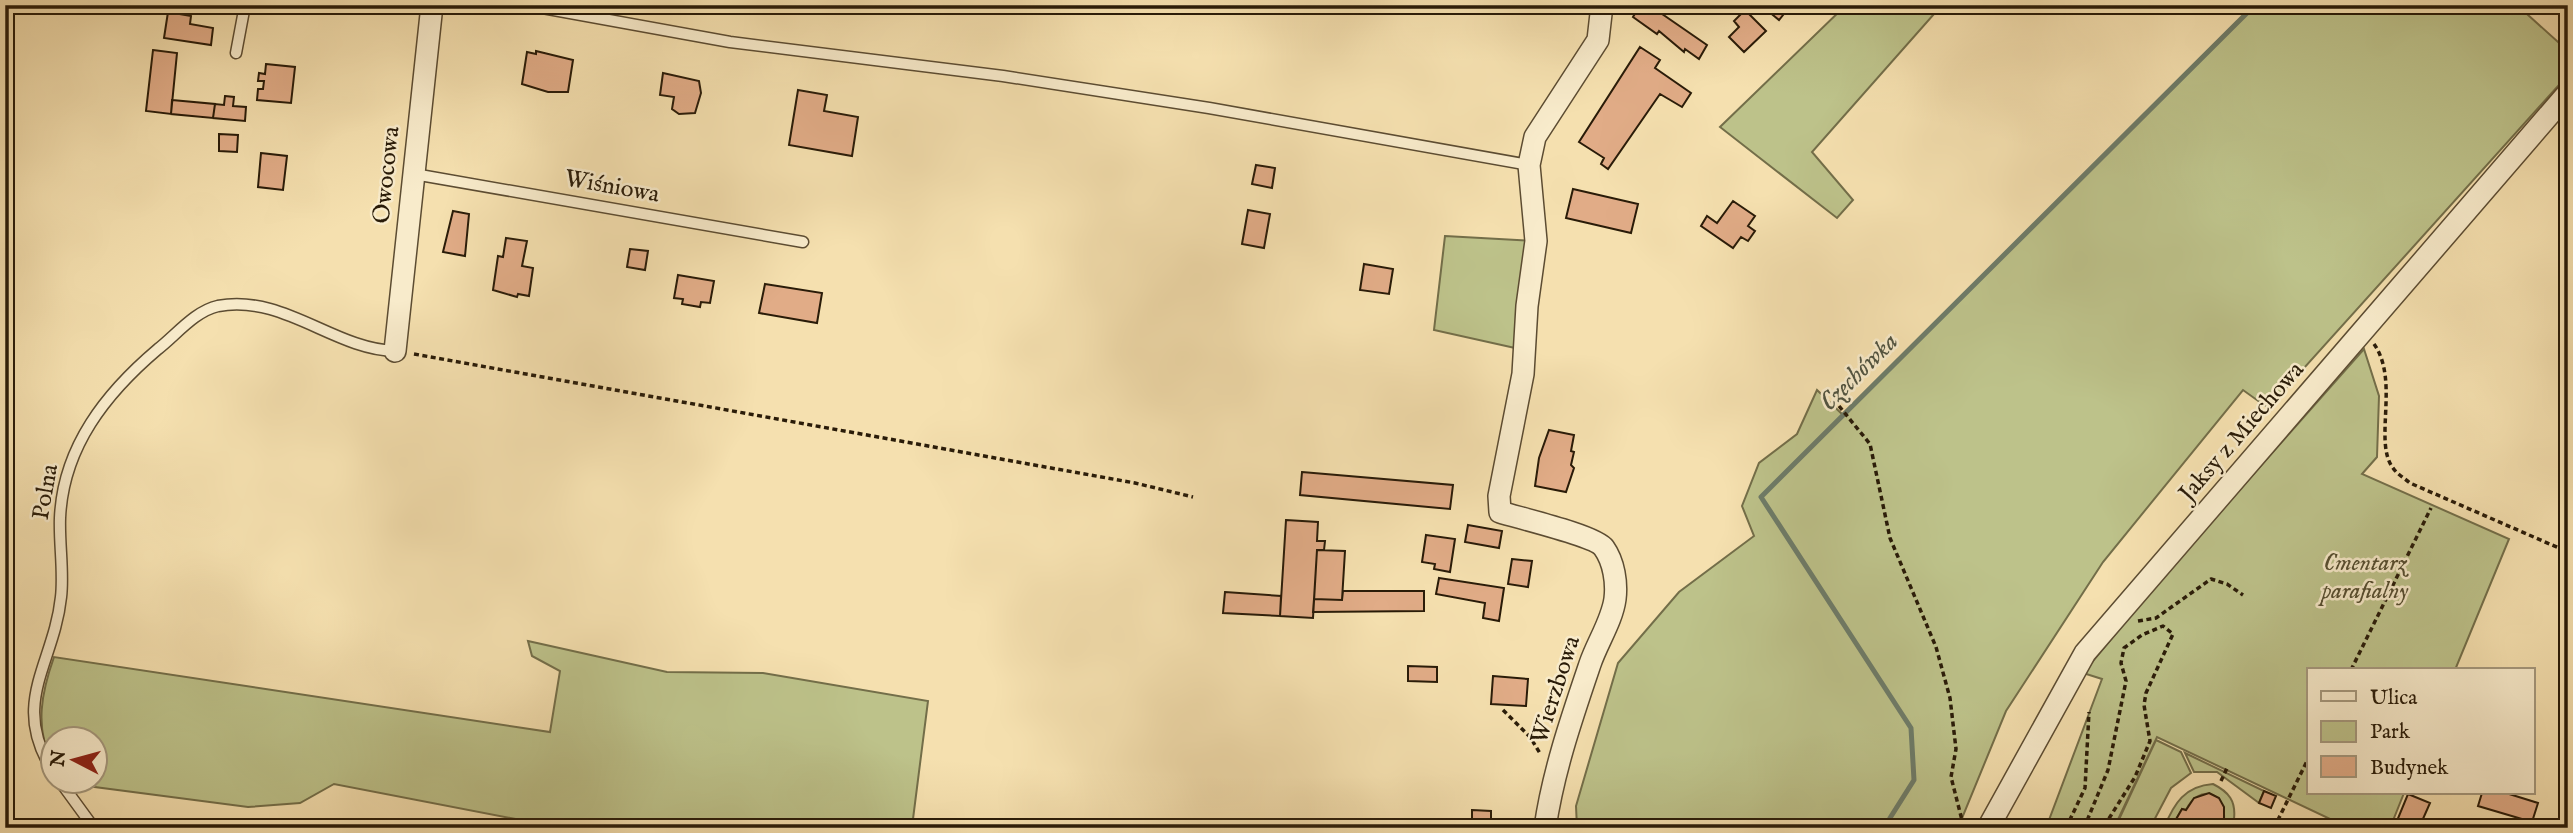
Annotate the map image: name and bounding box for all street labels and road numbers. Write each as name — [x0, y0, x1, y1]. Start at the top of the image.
street label: Owocowa — [366, 124, 408, 225]
street label: Wiśniowa — [562, 163, 662, 211]
street label: Jaksy z Miechowa — [2171, 355, 2312, 511]
street label: Polna — [26, 461, 66, 522]
street label: Wierzbowa — [1524, 631, 1588, 748]

